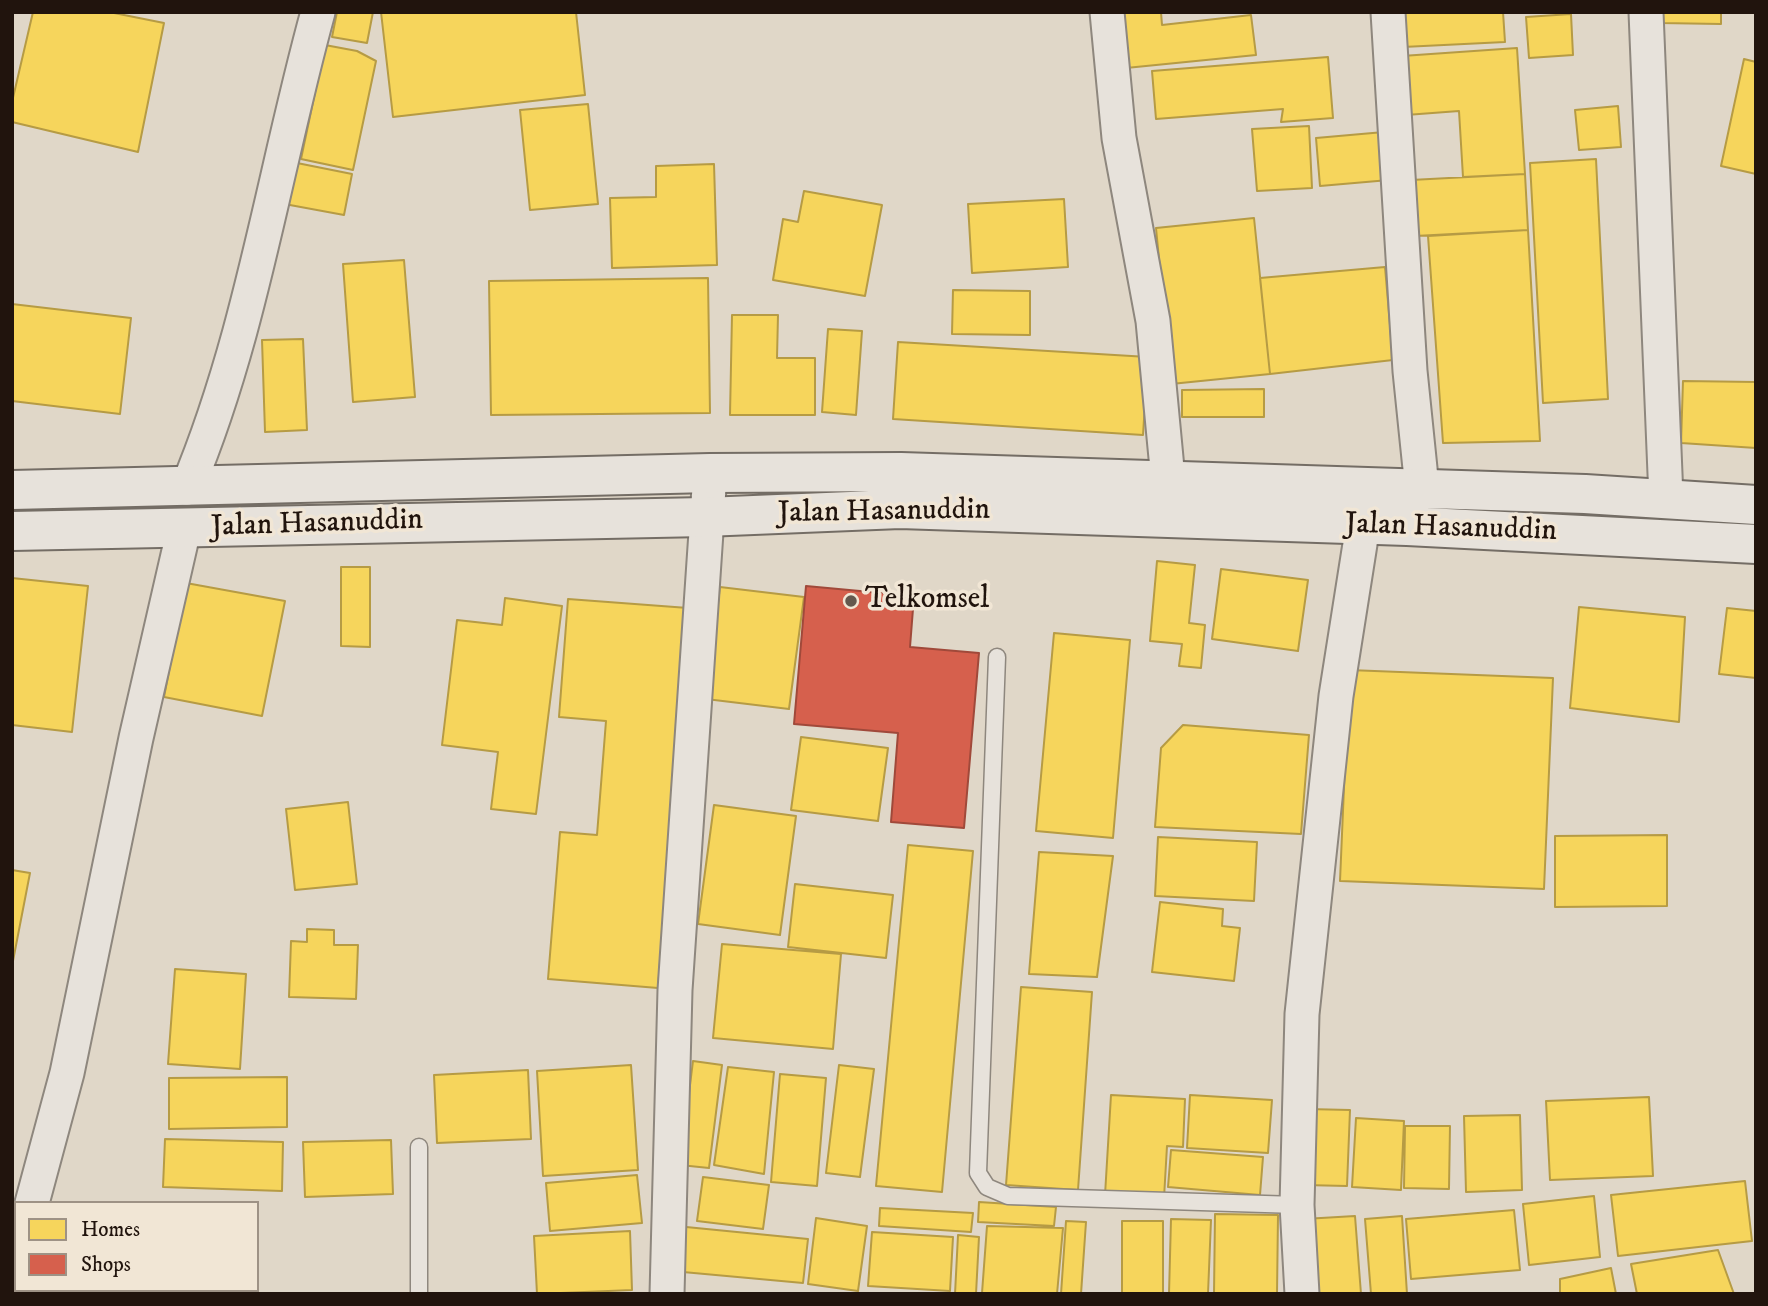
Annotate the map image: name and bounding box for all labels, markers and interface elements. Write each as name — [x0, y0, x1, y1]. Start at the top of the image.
street label: Jalan Hasanuddin — [778, 493, 990, 533]
street label: Jalan Hasanuddin — [210, 503, 424, 547]
street label: Jalan Hasanuddin — [1344, 507, 1558, 551]
place label: Telkomsel — [865, 583, 989, 619]
marker: Telkomsel — [843, 593, 859, 609]
legend — [14, 1201, 259, 1292]
text: Homes — [81, 1217, 140, 1243]
text: Shops — [81, 1252, 131, 1278]

